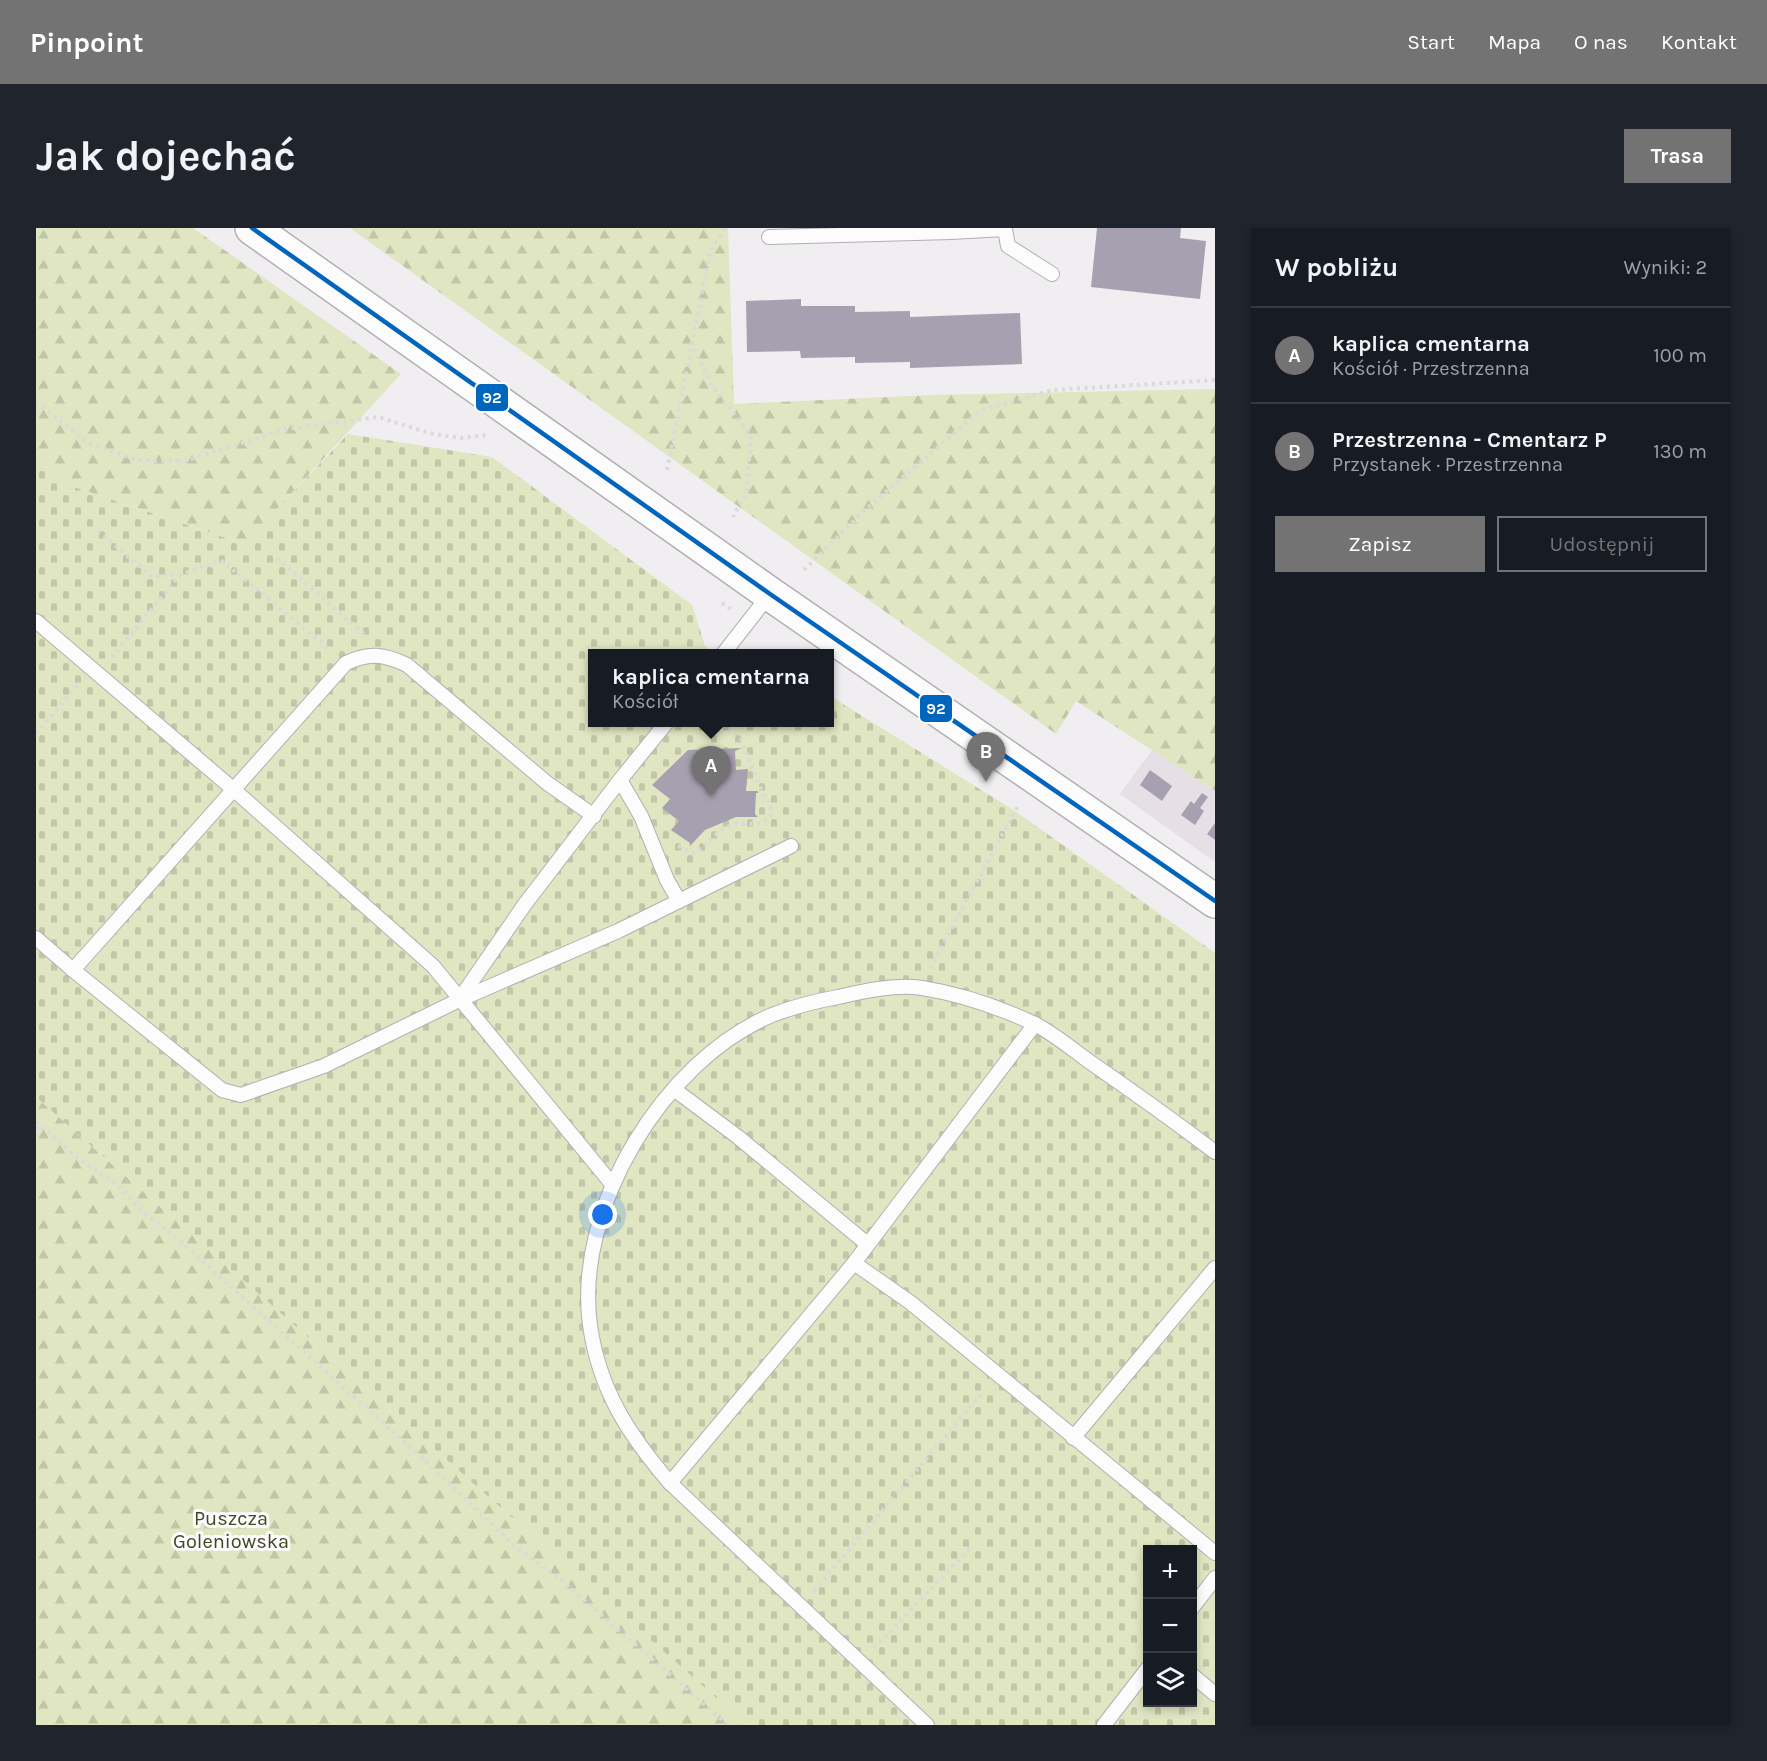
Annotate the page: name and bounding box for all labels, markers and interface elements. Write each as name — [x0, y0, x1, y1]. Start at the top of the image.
text: Pinpoint — [30, 26, 143, 59]
text: Start — [1407, 30, 1455, 54]
text: Mapa — [1488, 30, 1541, 54]
text: O nas — [1574, 30, 1628, 54]
text: Kontakt — [1661, 30, 1737, 54]
button: Trasa — [1624, 129, 1731, 183]
text: Jak dojechać — [36, 131, 296, 181]
text: W pobliżu — [1275, 252, 1398, 283]
text: Wyniki: 2 — [1624, 256, 1707, 279]
text: kaplica cmentarna — [1332, 331, 1530, 357]
text: A — [1288, 344, 1301, 367]
text: 100 m — [1653, 344, 1707, 367]
text: Kościół · Przestrzenna — [1332, 357, 1530, 380]
line badge: 92 — [475, 383, 509, 412]
text: 92 — [482, 388, 502, 407]
text: Przestrzenna - Cmentarz P — [1332, 427, 1607, 453]
text: B — [1288, 440, 1301, 463]
text: 130 m — [1653, 440, 1707, 463]
text: Przystanek · Przestrzenna — [1332, 453, 1563, 476]
button: Zapisz — [1275, 516, 1485, 572]
button: Udostępnij — [1497, 516, 1707, 572]
popup — [588, 649, 834, 727]
text: kaplica cmentarna — [612, 664, 810, 690]
text: Kościół — [612, 690, 678, 713]
line badge: 92 — [919, 694, 953, 723]
text: 92 — [926, 699, 946, 718]
pin: B — [966, 732, 1006, 782]
pin: A — [692, 746, 730, 796]
your location — [588, 1200, 617, 1229]
park label: Puszcza Goleniowska — [173, 1507, 289, 1553]
map controls — [1143, 1545, 1197, 1707]
button: + — [1143, 1545, 1197, 1599]
button: − — [1143, 1599, 1197, 1653]
button: layers — [1143, 1653, 1197, 1707]

